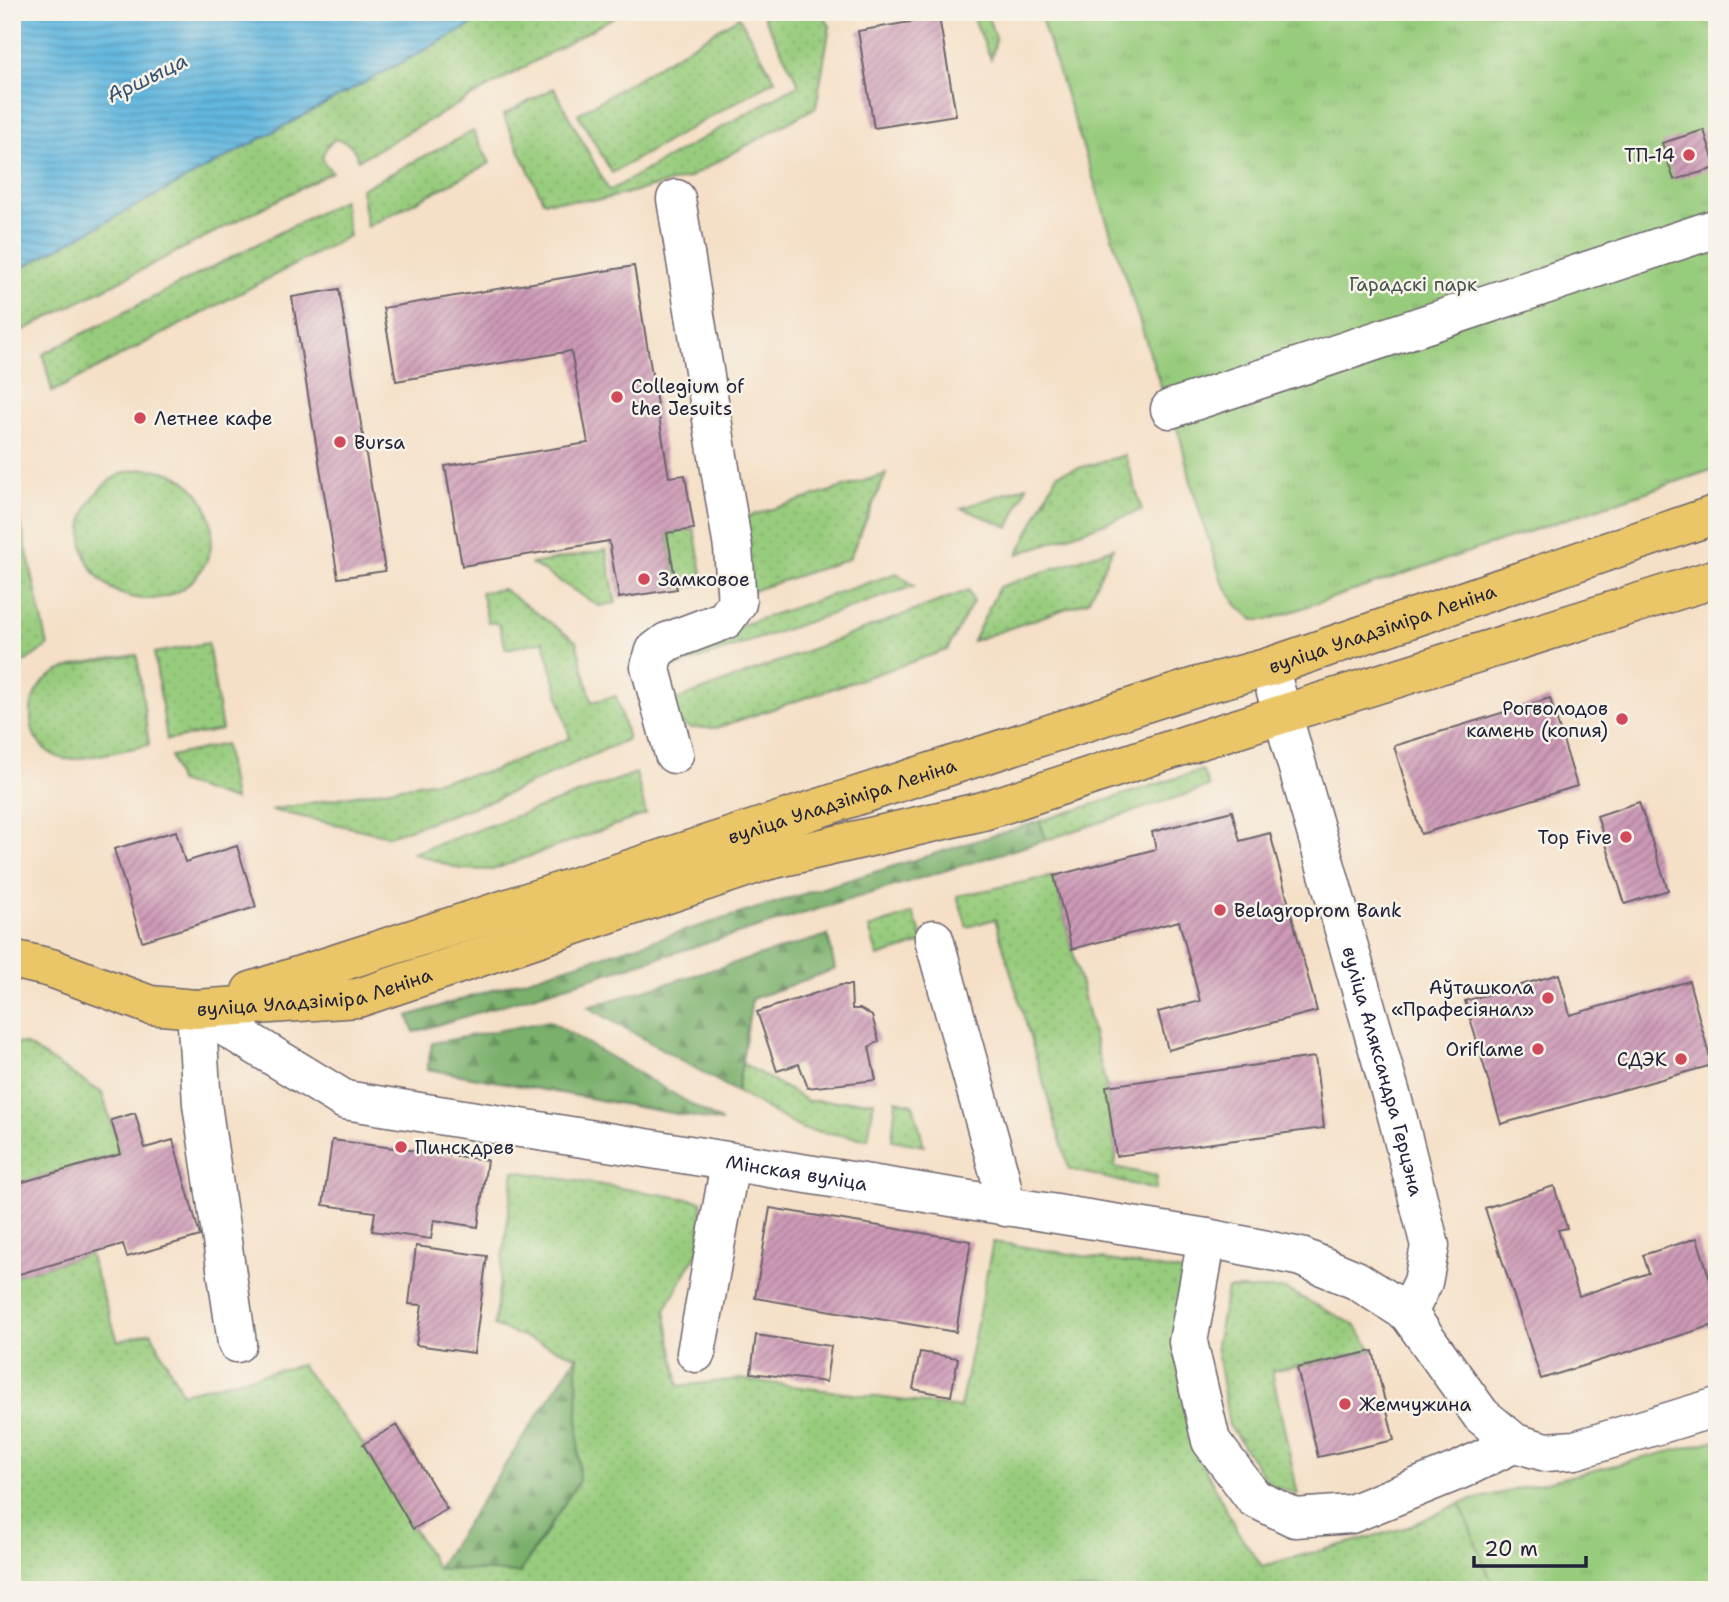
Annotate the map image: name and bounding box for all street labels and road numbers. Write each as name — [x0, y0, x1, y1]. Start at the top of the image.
street label: вуліца Уладзіміра Леніна — [1265, 578, 1499, 679]
street label: вуліца Уладзіміра Леніна — [725, 752, 960, 849]
street label: вуліца Аляксандра Герцэна — [1337, 944, 1429, 1199]
street label: вуліца Уладзіміра Леніна — [196, 962, 435, 1021]
street label: Мінская вуліца — [724, 1149, 869, 1196]

